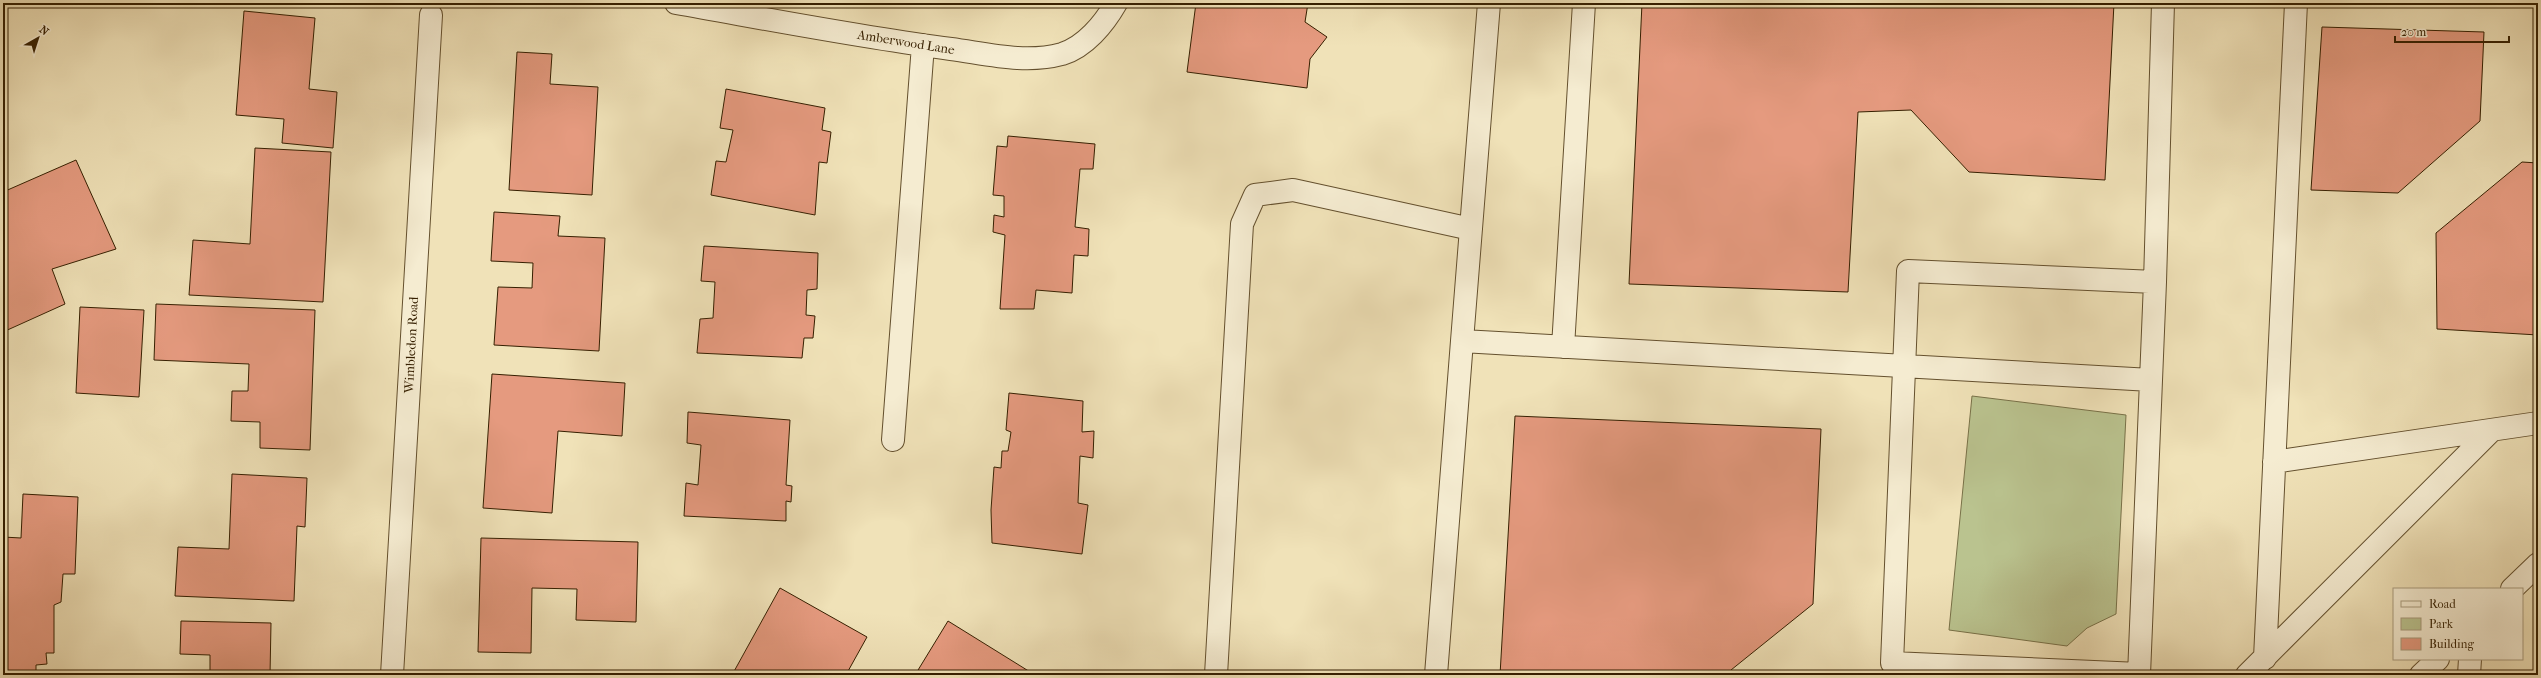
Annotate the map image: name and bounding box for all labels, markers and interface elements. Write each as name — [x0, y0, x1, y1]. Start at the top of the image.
north arrow — [18, 18, 58, 58]
scale bar — [2395, 18, 2509, 44]
text: N — [37, 23, 52, 39]
text: 20 m — [2401, 25, 2426, 39]
street label: Amberwood Lane — [855, 27, 956, 57]
street label: Wimbledon Road — [401, 295, 421, 395]
legend — [2393, 588, 2523, 660]
text: Road — [2429, 597, 2456, 611]
text: Park — [2429, 617, 2454, 631]
text: Building — [2429, 637, 2474, 651]

